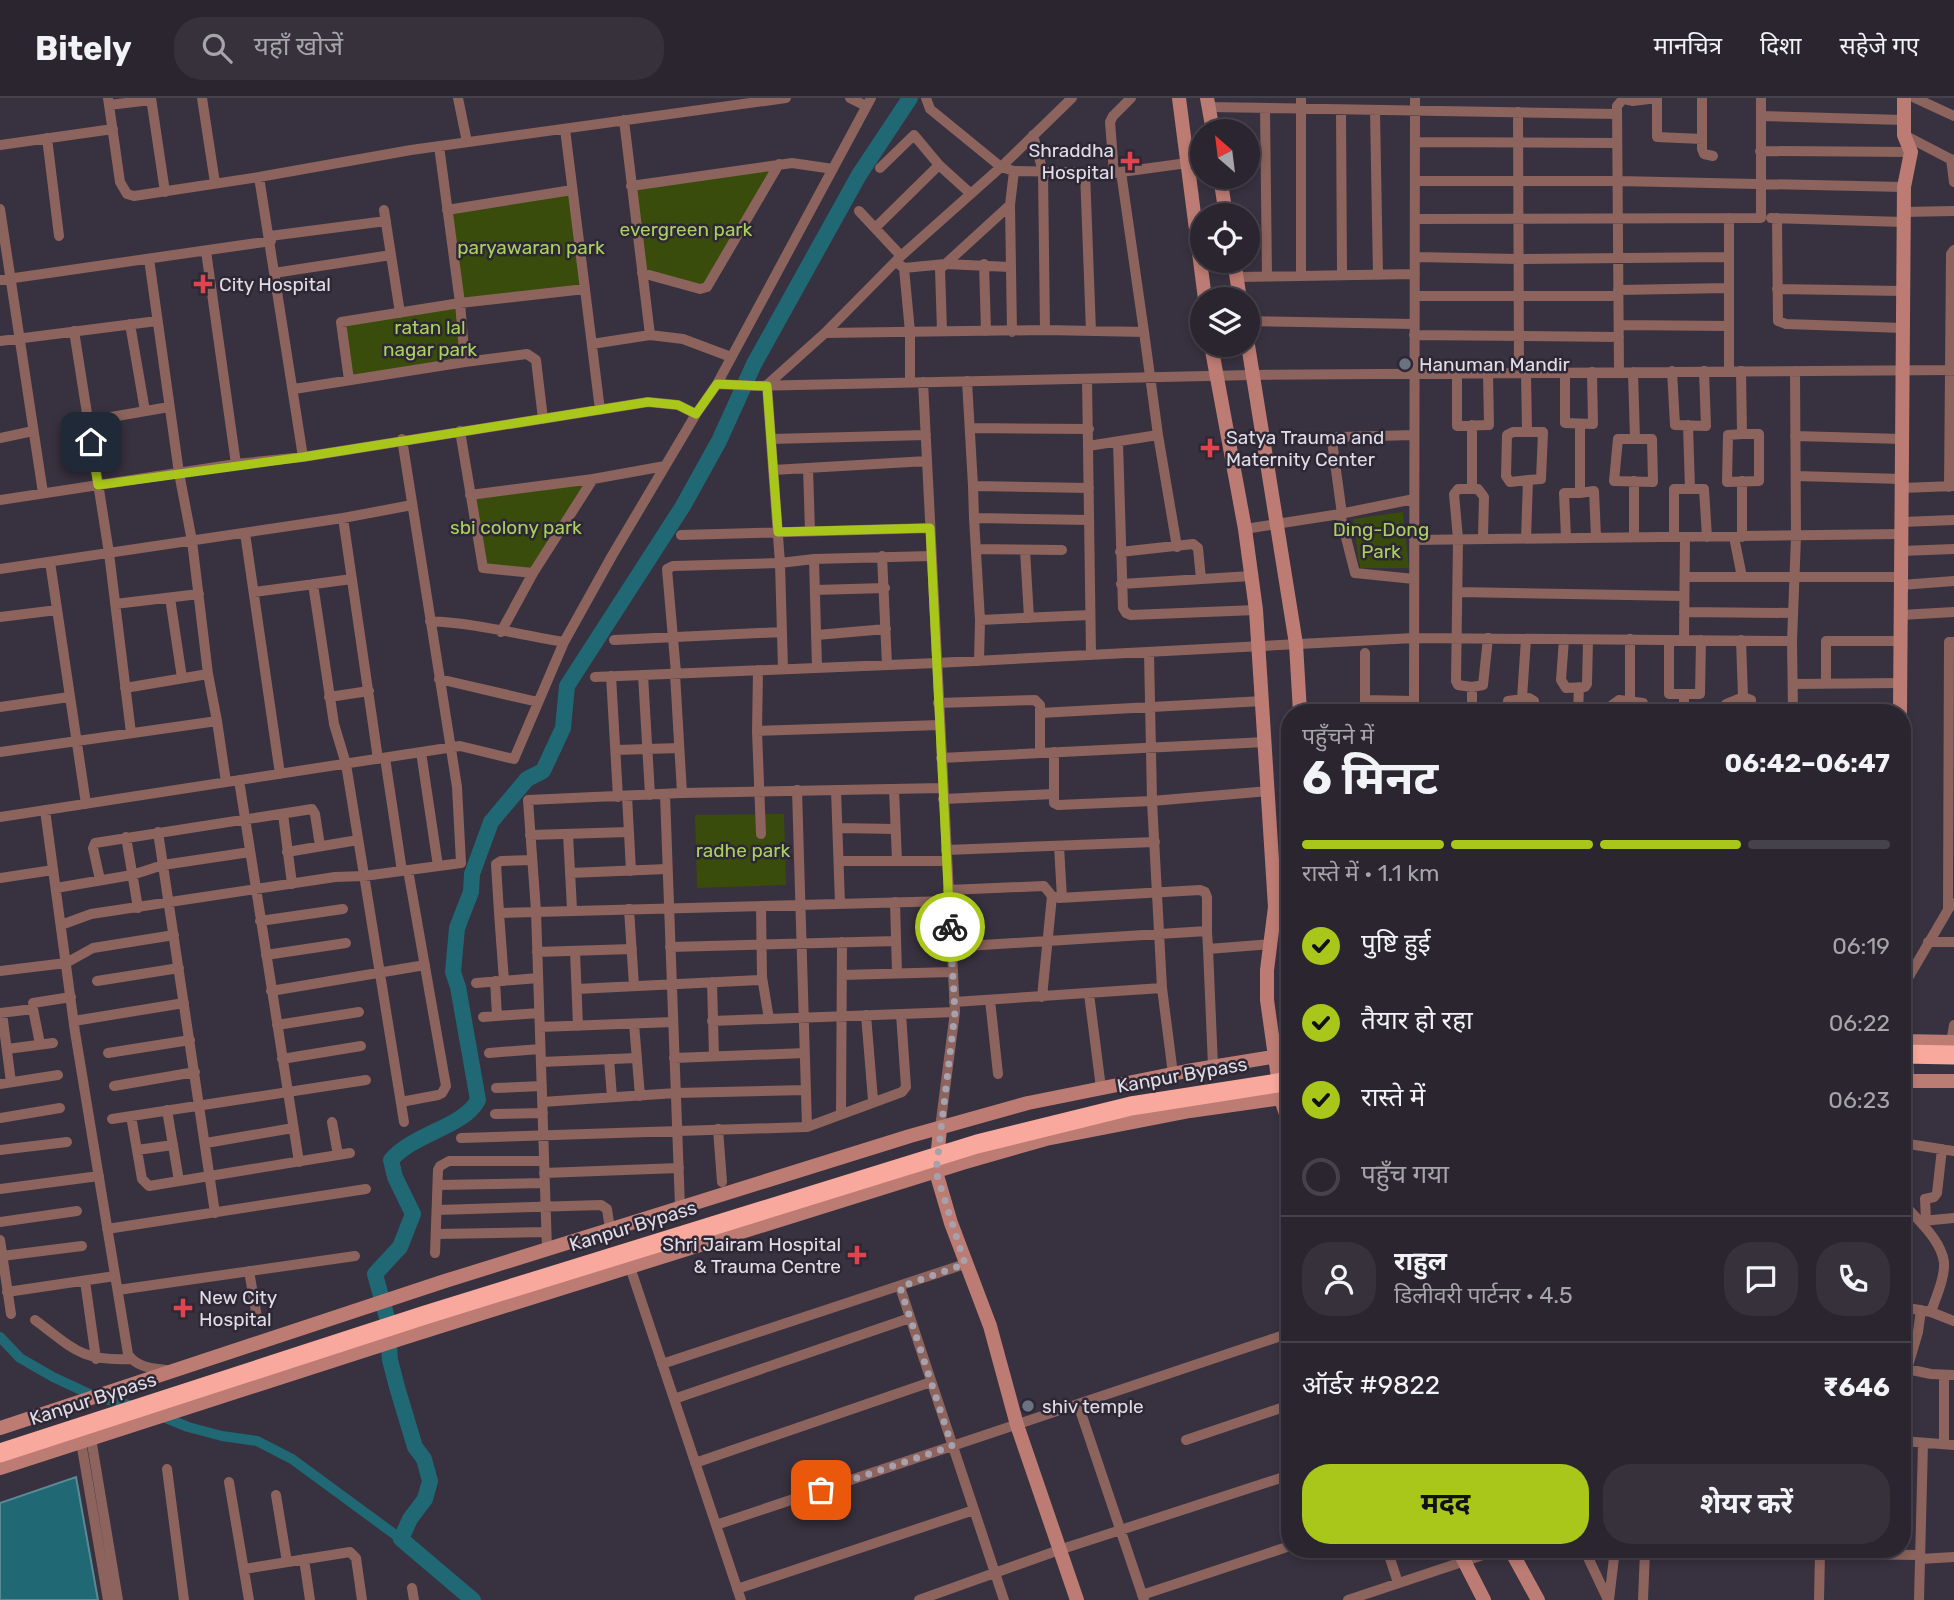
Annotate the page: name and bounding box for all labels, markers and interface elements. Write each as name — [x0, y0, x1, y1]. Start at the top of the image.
search box — [174, 17, 664, 80]
text: Bitely — [35, 29, 132, 68]
icon: search — [198, 29, 236, 67]
text: यहाँ खोजें — [254, 31, 343, 62]
text: मानचित्र — [1653, 32, 1722, 60]
text: दिशा — [1760, 32, 1802, 60]
text: सहेजे गए — [1840, 32, 1919, 60]
north arrow — [1190, 119, 1260, 189]
map controls — [1190, 119, 1260, 357]
place label: Shraddha Hospital — [1028, 139, 1114, 184]
marker: Shraddha Hospital — [1120, 151, 1140, 171]
button: locate — [1190, 203, 1260, 273]
park label: evergreen park — [620, 218, 753, 241]
park label: paryawaran park — [457, 236, 605, 259]
place label: City Hospital — [219, 273, 331, 296]
marker: City Hospital — [193, 274, 213, 294]
button: layers — [1190, 287, 1260, 357]
park label: ratan lal nagar park — [383, 316, 477, 361]
place label: Hanuman Mandir — [1419, 353, 1571, 376]
marker: Hanuman Mandir — [1397, 356, 1413, 372]
pin — [61, 412, 121, 472]
icon: home — [72, 423, 110, 461]
place label: Satya Trauma and Maternity Center — [1226, 426, 1384, 471]
marker: Satya Trauma and Maternity Center — [1200, 438, 1220, 458]
park label: sbi colony park — [450, 516, 582, 539]
park label: Ding-Dong Park — [1333, 518, 1429, 563]
text: पहुँचने में — [1302, 722, 1374, 750]
text: 06:42–06:47 — [1724, 748, 1890, 779]
text: 6 मिनट — [1302, 751, 1438, 806]
park label: radhe park — [696, 839, 790, 862]
text: रास्ते में · 1.1 km — [1302, 859, 1440, 887]
courier — [915, 892, 985, 962]
icon: bike — [931, 908, 969, 946]
icon: check — [1302, 927, 1340, 965]
text: पुष्टि हुई — [1361, 928, 1431, 959]
text: 06:19 — [1832, 932, 1890, 960]
icon: check — [1302, 1004, 1340, 1042]
text: तैयार हो रहा — [1361, 1005, 1473, 1036]
text: 06:22 — [1829, 1009, 1890, 1037]
street label: Kanpur Bypass — [1115, 1052, 1249, 1098]
icon: check — [1302, 1081, 1340, 1119]
text: रास्ते में — [1361, 1082, 1425, 1113]
text: 06:23 — [1828, 1086, 1890, 1114]
text: पहुँच गया — [1361, 1159, 1449, 1190]
street label: Kanpur Bypass — [567, 1196, 699, 1256]
place label: Shri Jairam Hospital & Trauma Centre — [662, 1233, 841, 1278]
button: person — [1302, 1242, 1376, 1316]
button: chat — [1724, 1242, 1798, 1316]
button: phone — [1816, 1242, 1890, 1316]
marker: Shri Jairam Hospital & Trauma Centre — [847, 1245, 867, 1265]
text: राहुल — [1394, 1246, 1447, 1277]
text: डिलीवरी पार्टनर · 4.5 — [1394, 1281, 1573, 1309]
place label: New City Hospital — [199, 1286, 277, 1331]
marker: New City Hospital — [173, 1298, 193, 1318]
street label: Kanpur Bypass — [27, 1368, 159, 1430]
text: ऑर्डर #9822 — [1302, 1370, 1440, 1401]
text: ₹646 — [1823, 1372, 1890, 1403]
place label: shiv temple — [1042, 1395, 1144, 1418]
marker: shiv temple — [1020, 1398, 1036, 1414]
pin — [791, 1460, 851, 1520]
button: मदद — [1302, 1464, 1589, 1544]
button: शेयर करें — [1603, 1464, 1890, 1544]
icon: bag — [802, 1471, 840, 1509]

